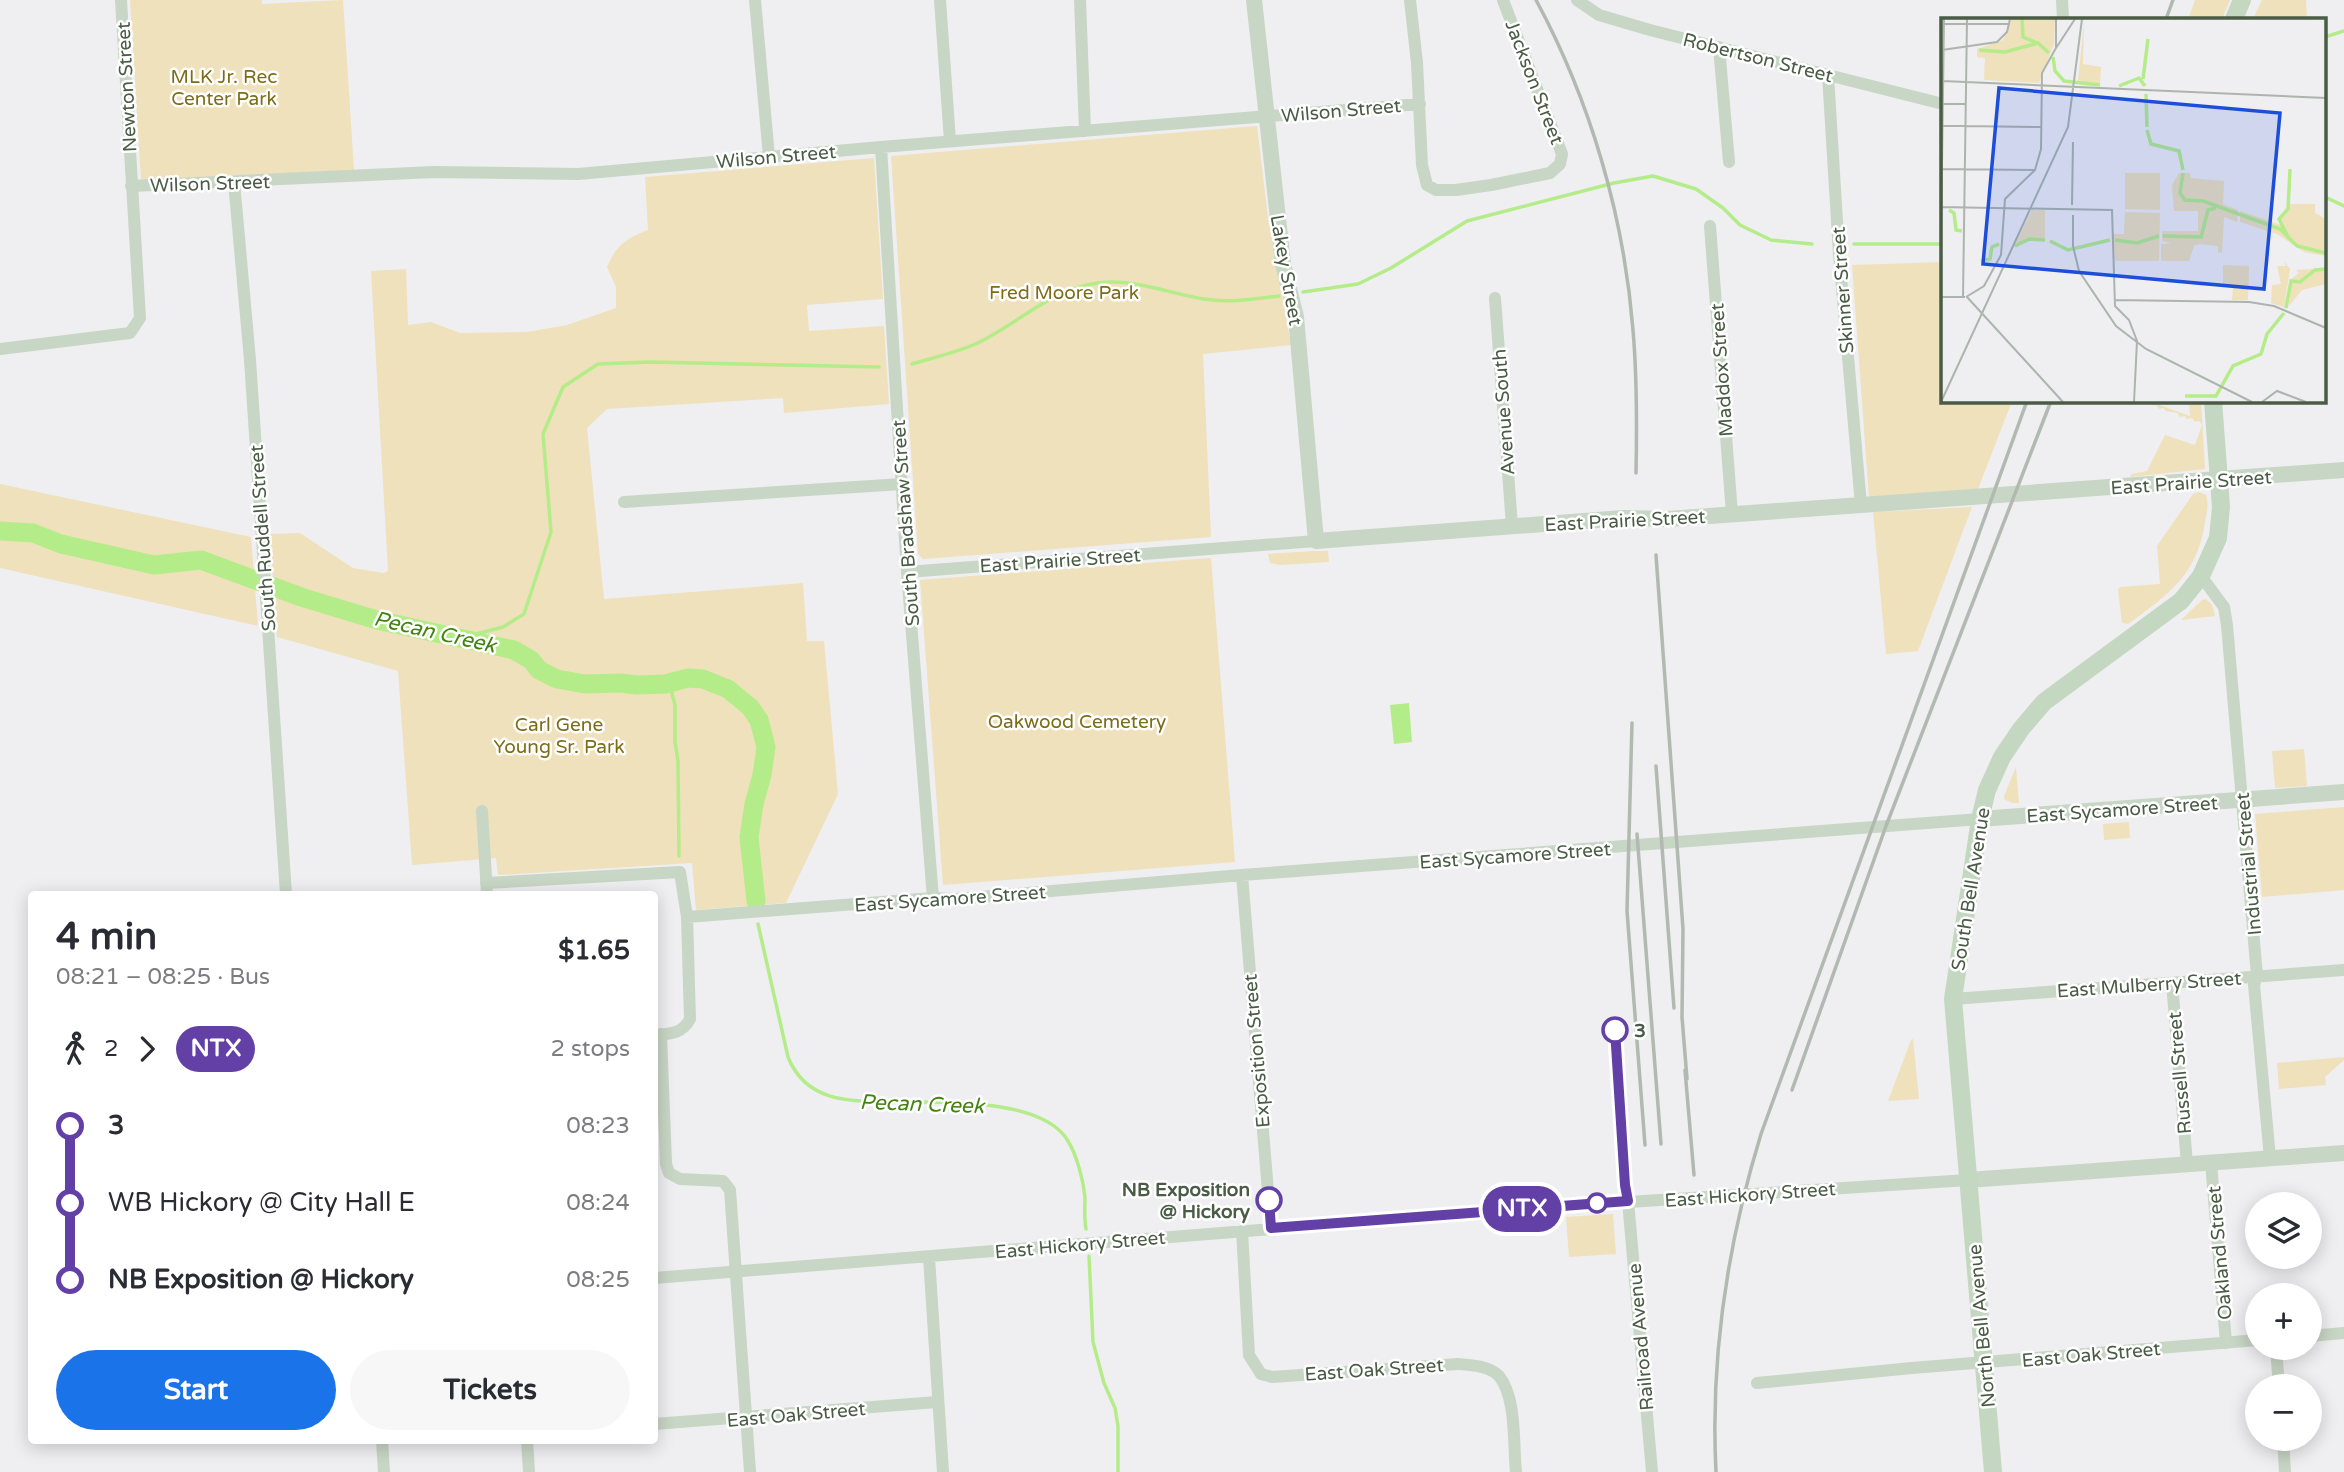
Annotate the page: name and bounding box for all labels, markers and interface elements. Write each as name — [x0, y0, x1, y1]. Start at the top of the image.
street label: Jackson Street — [1500, 17, 1568, 148]
inset map — [1941, 18, 2326, 402]
street label: Newton Street — [113, 21, 141, 153]
street label: Robertson Street — [1680, 29, 1835, 87]
park label: MLK Jr. Rec Center Park — [171, 66, 277, 110]
street label: Wilson Street — [1280, 95, 1402, 127]
street label: Wilson Street — [715, 141, 837, 173]
street label: Wilson Street — [150, 171, 270, 197]
street label: Lakey Street — [1265, 213, 1307, 327]
street label: Skinner Street — [1828, 226, 1858, 354]
park label: Fred Moore Park — [989, 282, 1139, 304]
street label: Maddox Street — [1706, 302, 1738, 437]
street label: Avenue South — [1489, 348, 1519, 476]
street label: South Bradshaw Street — [888, 419, 924, 627]
street label: South Ruddell Street — [245, 444, 280, 632]
street label: East Prairie Street — [2110, 466, 2272, 500]
street label: East Prairie Street — [1544, 506, 1706, 536]
street label: East Prairie Street — [979, 544, 1141, 578]
water label: Pecan Creek — [371, 606, 500, 659]
park label: Oakwood Cemetery — [988, 711, 1166, 733]
park label: Carl Gene Young Sr. Park — [493, 714, 625, 758]
street label: East Sycamore Street — [2026, 792, 2219, 828]
street label: Industrial Street — [2232, 792, 2266, 936]
street label: South Bell Avenue — [1947, 806, 1995, 972]
street label: East Sycamore Street — [1419, 838, 1612, 874]
street label: East Sycamore Street — [854, 881, 1047, 917]
text: 4 min — [56, 914, 157, 960]
text: $1.65 — [558, 935, 630, 966]
text: 08:21 – 08:25 · Bus — [56, 963, 270, 991]
street label: East Mulberry Street — [2056, 968, 2242, 1002]
street label: Exposition Street — [1239, 973, 1275, 1129]
street label: Russell Street — [2164, 1011, 2196, 1135]
marker: 3 — [1602, 1017, 1628, 1043]
place label: 3 — [1634, 1020, 1646, 1042]
icon: walk — [56, 1030, 94, 1068]
icon: forward — [128, 1030, 166, 1068]
text: NTX — [190, 1034, 241, 1063]
text: 2 — [104, 1035, 118, 1063]
text: 2 stops — [550, 1035, 630, 1063]
water label: Pecan Creek — [859, 1090, 986, 1119]
text: 3 — [108, 1110, 124, 1141]
text: 08:23 — [566, 1112, 630, 1140]
street label: East Hickory Street — [1664, 1178, 1836, 1212]
place label: NB Exposition @ Hickory — [1122, 1179, 1251, 1224]
street label: Oakland Street — [2203, 1185, 2237, 1321]
line badge: NTX — [1482, 1186, 1562, 1232]
text: WB Hickory @ City Hall E — [108, 1187, 415, 1218]
marker: NB Exposition @ Hickory — [1256, 1187, 1282, 1213]
text: 08:24 — [566, 1189, 630, 1217]
map controls — [2245, 1192, 2322, 1451]
button: layers — [2245, 1192, 2322, 1269]
unlabelled marker — [1587, 1193, 1607, 1213]
text: NTX — [1497, 1194, 1547, 1223]
street label: East Hickory Street — [994, 1227, 1166, 1263]
street label: North Bell Avenue — [1964, 1243, 2000, 1408]
street label: Railroad Avenue — [1624, 1262, 1658, 1412]
text: NB Exposition @ Hickory — [108, 1264, 414, 1295]
text: 08:25 — [566, 1266, 630, 1294]
button: + — [2245, 1283, 2322, 1360]
street label: East Oak Street — [2021, 1338, 2161, 1372]
button: Start — [56, 1350, 336, 1430]
button: Tickets — [350, 1350, 630, 1430]
street label: East Oak Street — [1304, 1354, 1444, 1386]
button: − — [2245, 1374, 2322, 1451]
street label: East Oak Street — [726, 1398, 866, 1432]

